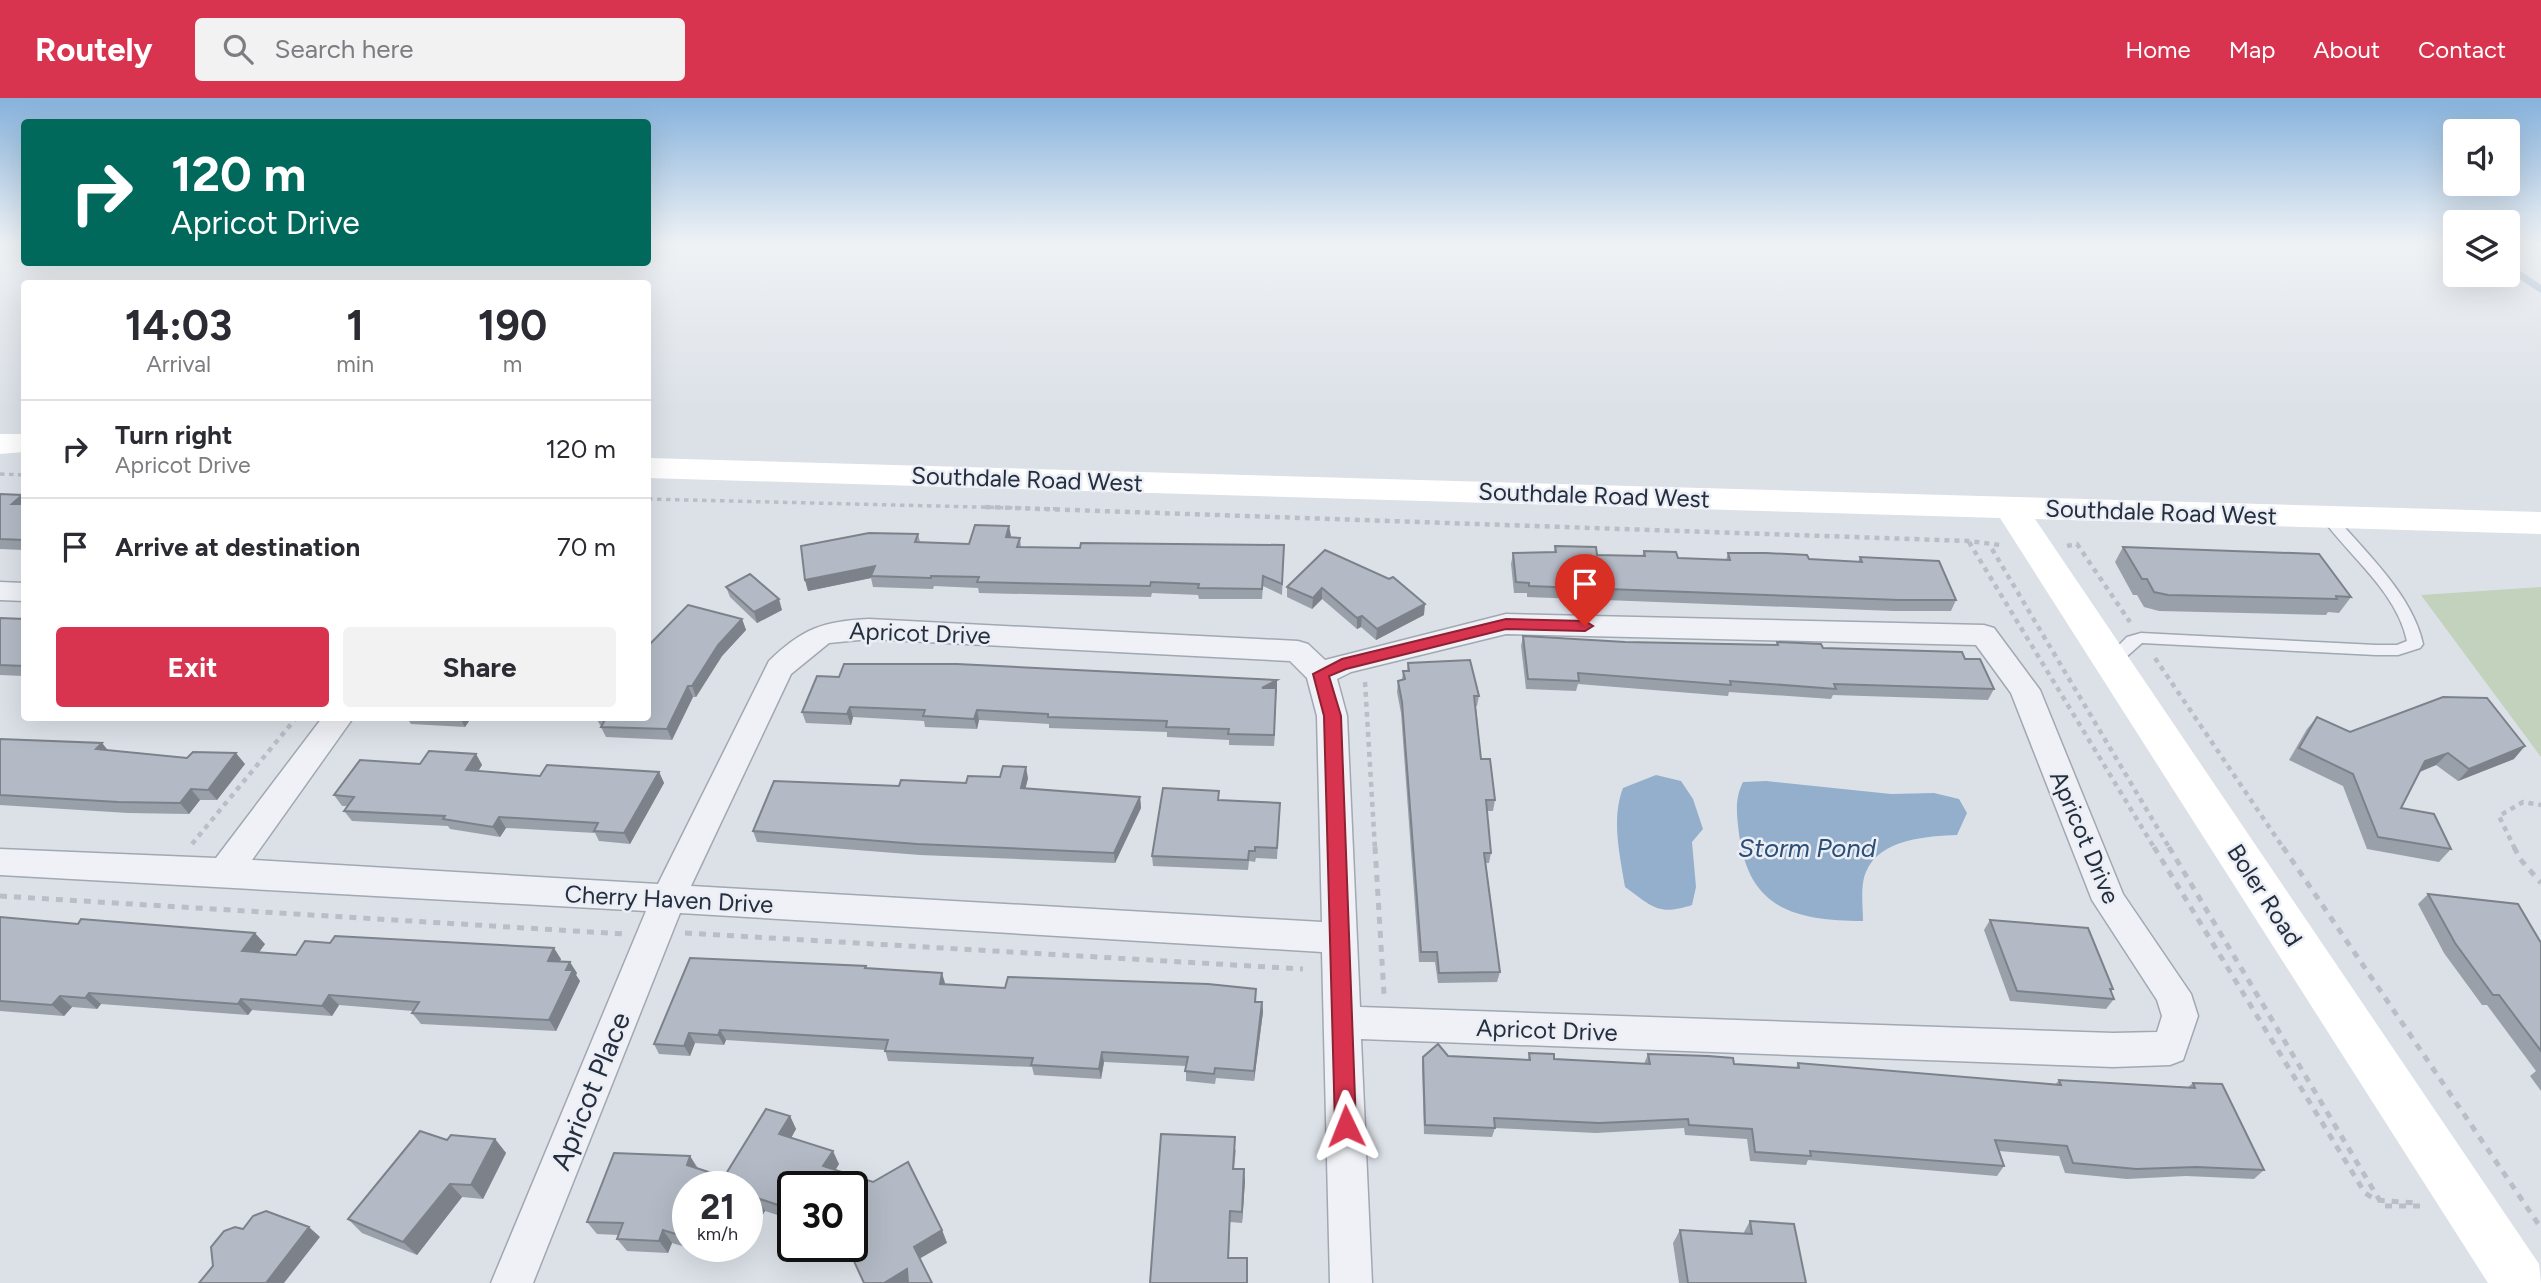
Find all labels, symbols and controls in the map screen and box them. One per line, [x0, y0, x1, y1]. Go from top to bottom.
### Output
search box [195, 18, 685, 81]
text: Routely [35, 30, 153, 69]
icon: search [219, 30, 257, 68]
text: Search here [275, 33, 414, 65]
text: Home [2125, 35, 2191, 64]
text: Map [2229, 35, 2275, 64]
text: About [2313, 35, 2380, 64]
text: Contact [2418, 35, 2506, 64]
map controls [2443, 119, 2520, 287]
button: sound [2443, 119, 2520, 196]
text: 120 m [171, 144, 306, 203]
icon: right [56, 147, 147, 238]
text: Apricot Drive [171, 204, 360, 242]
button: layers [2443, 210, 2520, 287]
text: 14:03 [125, 300, 232, 351]
text: 1 [346, 300, 364, 351]
text: 190 [478, 300, 547, 351]
text: Arrival [146, 350, 211, 378]
text: min [336, 350, 374, 378]
text: m [503, 350, 522, 378]
text: Turn right [115, 419, 232, 451]
icon: right [56, 430, 94, 468]
text: 120 m [546, 433, 616, 465]
text: Apricot Drive [115, 451, 251, 479]
street label: Southdale Road West [911, 460, 1143, 498]
street label: Southdale Road West [1478, 476, 1710, 514]
street label: Southdale Road West [2045, 493, 2277, 531]
icon: arrive [56, 528, 94, 566]
text: Arrive at destination [115, 531, 360, 563]
text: 70 m [557, 531, 616, 563]
pin [1555, 554, 1615, 626]
icon: arrive [1566, 565, 1604, 603]
street label: Apricot Drive [849, 616, 991, 650]
button: Exit [56, 627, 329, 707]
button: Share [343, 627, 616, 707]
street label: Apricot Drive [2044, 766, 2126, 908]
water label: Storm Pond [1738, 832, 1877, 864]
street label: Boler Road [2221, 838, 2309, 952]
street label: Cherry Haven Drive [564, 879, 774, 919]
street label: Apricot Place [543, 1007, 637, 1175]
street label: Apricot Drive [1476, 1013, 1618, 1047]
position arrow [1309, 1089, 1383, 1163]
speed limit sign: 30 [777, 1171, 868, 1262]
text: 21 [700, 1186, 735, 1228]
text: km/h [697, 1223, 738, 1245]

